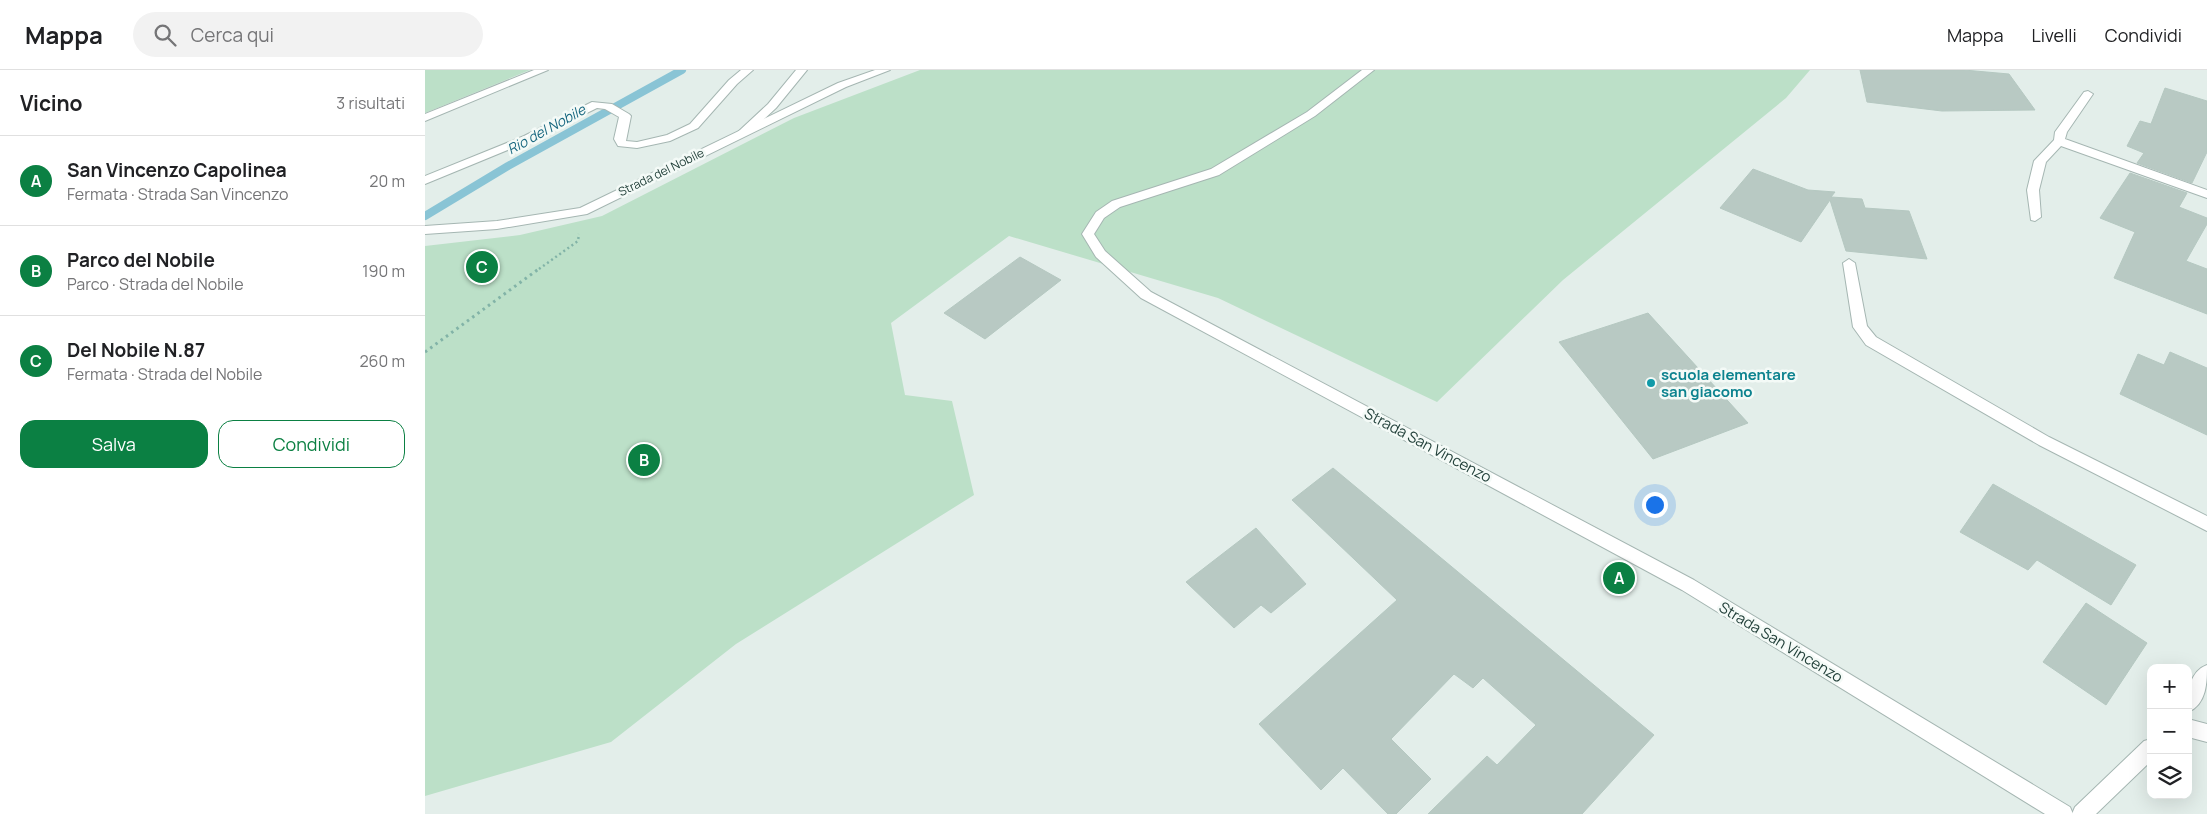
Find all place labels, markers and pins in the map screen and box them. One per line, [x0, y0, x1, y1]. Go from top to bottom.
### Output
pin: C [466, 248, 498, 286]
place label: scuola elementare san giacomo [1661, 364, 1796, 402]
marker: scuola elementare san giacomo [1645, 377, 1657, 389]
pin: B [628, 441, 660, 479]
pin: A [1603, 559, 1635, 597]

